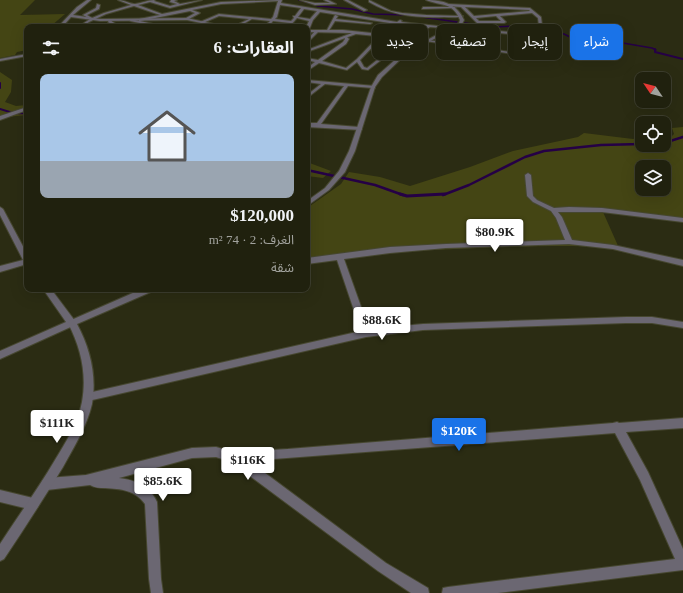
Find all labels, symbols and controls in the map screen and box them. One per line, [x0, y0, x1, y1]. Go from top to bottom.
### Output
chip: جديد [372, 24, 428, 60]
chip: تصفية [436, 24, 500, 60]
chip: إيجار [508, 24, 562, 60]
chip: شراء [570, 24, 623, 60]
icon: filters [40, 37, 62, 59]
text: العقارات: 6 [214, 38, 294, 57]
north arrow [635, 72, 671, 108]
map controls [635, 72, 671, 196]
icon: home [131, 100, 203, 172]
button: locate [635, 116, 671, 152]
button: layers [635, 160, 671, 196]
text: $120,000 [230, 206, 294, 225]
pin: $80.9K [462, 219, 528, 253]
text: $80.9K [475, 224, 515, 239]
text: الغرف: 2 · 74 m² [209, 232, 294, 247]
text: شقة [271, 260, 294, 275]
pin: $88.6K [349, 307, 415, 341]
text: $88.6K [362, 312, 402, 327]
pin: $111K [29, 410, 85, 444]
text: $111K [40, 415, 74, 430]
pin: $120K [431, 418, 487, 452]
text: $120K [441, 423, 477, 438]
pin: $116K [220, 447, 276, 481]
text: $116K [230, 452, 266, 467]
pin: $85.6K [130, 468, 196, 502]
text: $85.6K [143, 473, 183, 488]

